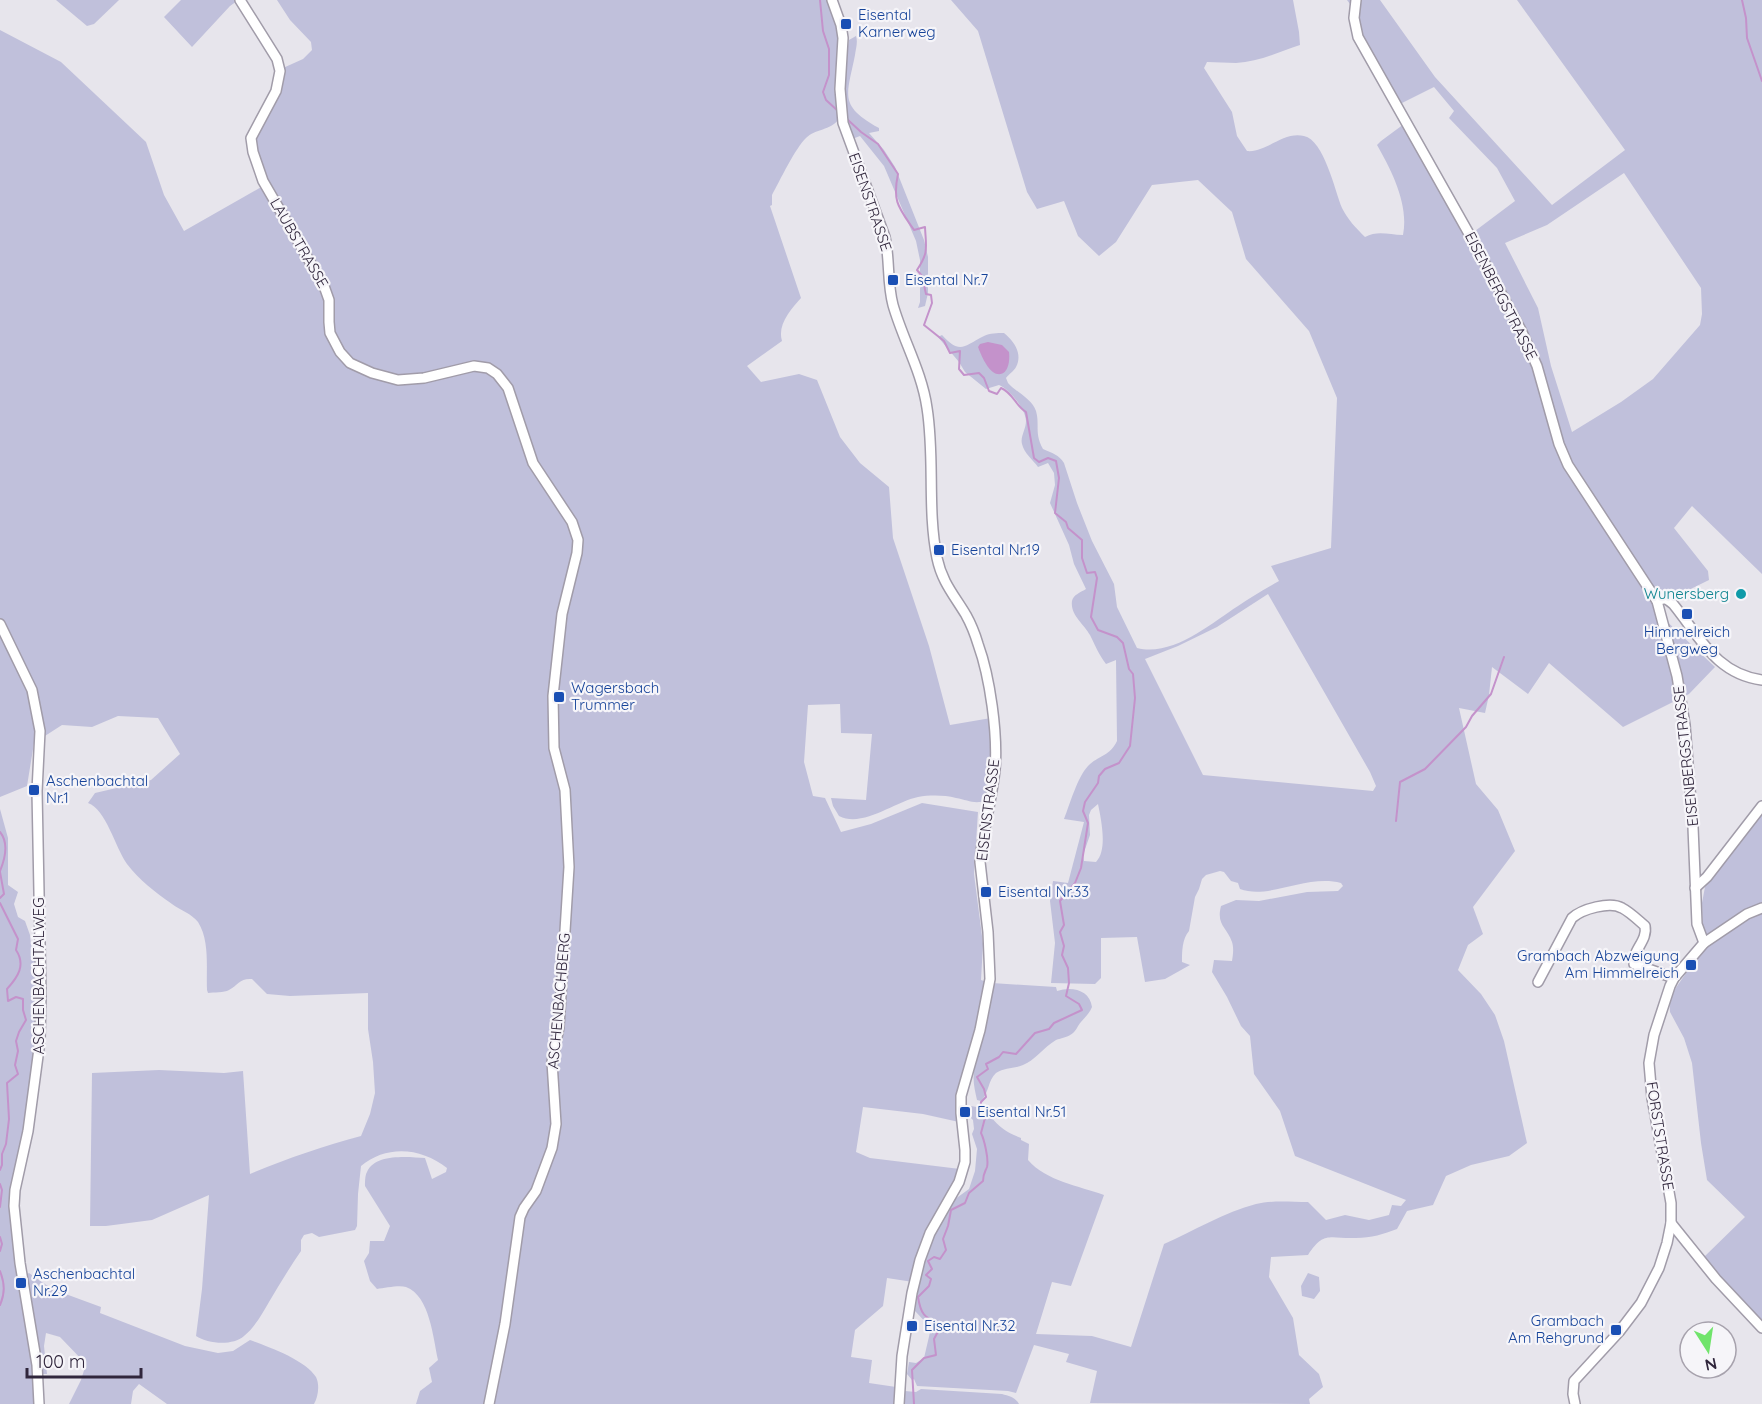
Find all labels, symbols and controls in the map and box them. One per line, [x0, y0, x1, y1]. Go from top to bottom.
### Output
place label: Eisental Karnerweg [858, 5, 936, 41]
marker: Eisental Karnerweg [839, 17, 853, 31]
street label: EISENSTRASSE [845, 150, 896, 254]
street label: LAUBSTRASSE [266, 194, 333, 291]
street label: EISENBERGSTRASSE [1461, 228, 1542, 363]
place label: Eisental Nr.7 [905, 270, 988, 289]
marker: Eisental Nr.7 [886, 273, 900, 287]
place label: Eisental Nr.19 [951, 540, 1040, 559]
marker: Eisental Nr.19 [932, 543, 946, 557]
place label: Wunersberg [1644, 584, 1729, 603]
marker: Wunersberg [1734, 587, 1748, 601]
marker: Himmelreich Bergweg [1680, 607, 1694, 621]
place label: Himmelreich Bergweg [1644, 622, 1730, 658]
place label: Wagersbach Trummer [571, 678, 659, 714]
street label: EISENBERGSTRASSE [1669, 685, 1702, 827]
marker: Wagersbach Trummer [552, 690, 566, 704]
street label: EISENSTRASSE [972, 758, 1003, 862]
place label: Aschenbachtal Nr.1 [46, 771, 148, 807]
marker: Aschenbachtal Nr.1 [27, 783, 41, 797]
place label: Eisental Nr.33 [998, 882, 1089, 901]
marker: Eisental Nr.33 [979, 885, 993, 899]
street label: ASCHENBACHTALWEG [29, 897, 48, 1055]
street label: ASCHENBACHBERG [543, 932, 574, 1070]
place label: Grambach Abzweigung Am Himmelreich [1517, 946, 1679, 982]
marker: Grambach Abzweigung Am Himmelreich [1684, 958, 1698, 972]
street label: FORSTSTRASSE [1643, 1080, 1678, 1192]
place label: Eisental Nr.51 [977, 1102, 1066, 1121]
marker: Eisental Nr.51 [958, 1105, 972, 1119]
place label: Aschenbachtal Nr.29 [33, 1264, 135, 1300]
marker: Aschenbachtal Nr.29 [14, 1276, 28, 1290]
place label: Grambach Am Rehgrund [1508, 1311, 1604, 1347]
place label: Eisental Nr.32 [924, 1316, 1016, 1335]
marker: Eisental Nr.32 [905, 1319, 919, 1333]
north arrow [1678, 1320, 1738, 1380]
marker: Grambach Am Rehgrund [1609, 1323, 1623, 1337]
scale bar [27, 1341, 141, 1379]
text: 100 m [36, 1350, 85, 1373]
text: N [1703, 1354, 1719, 1376]

